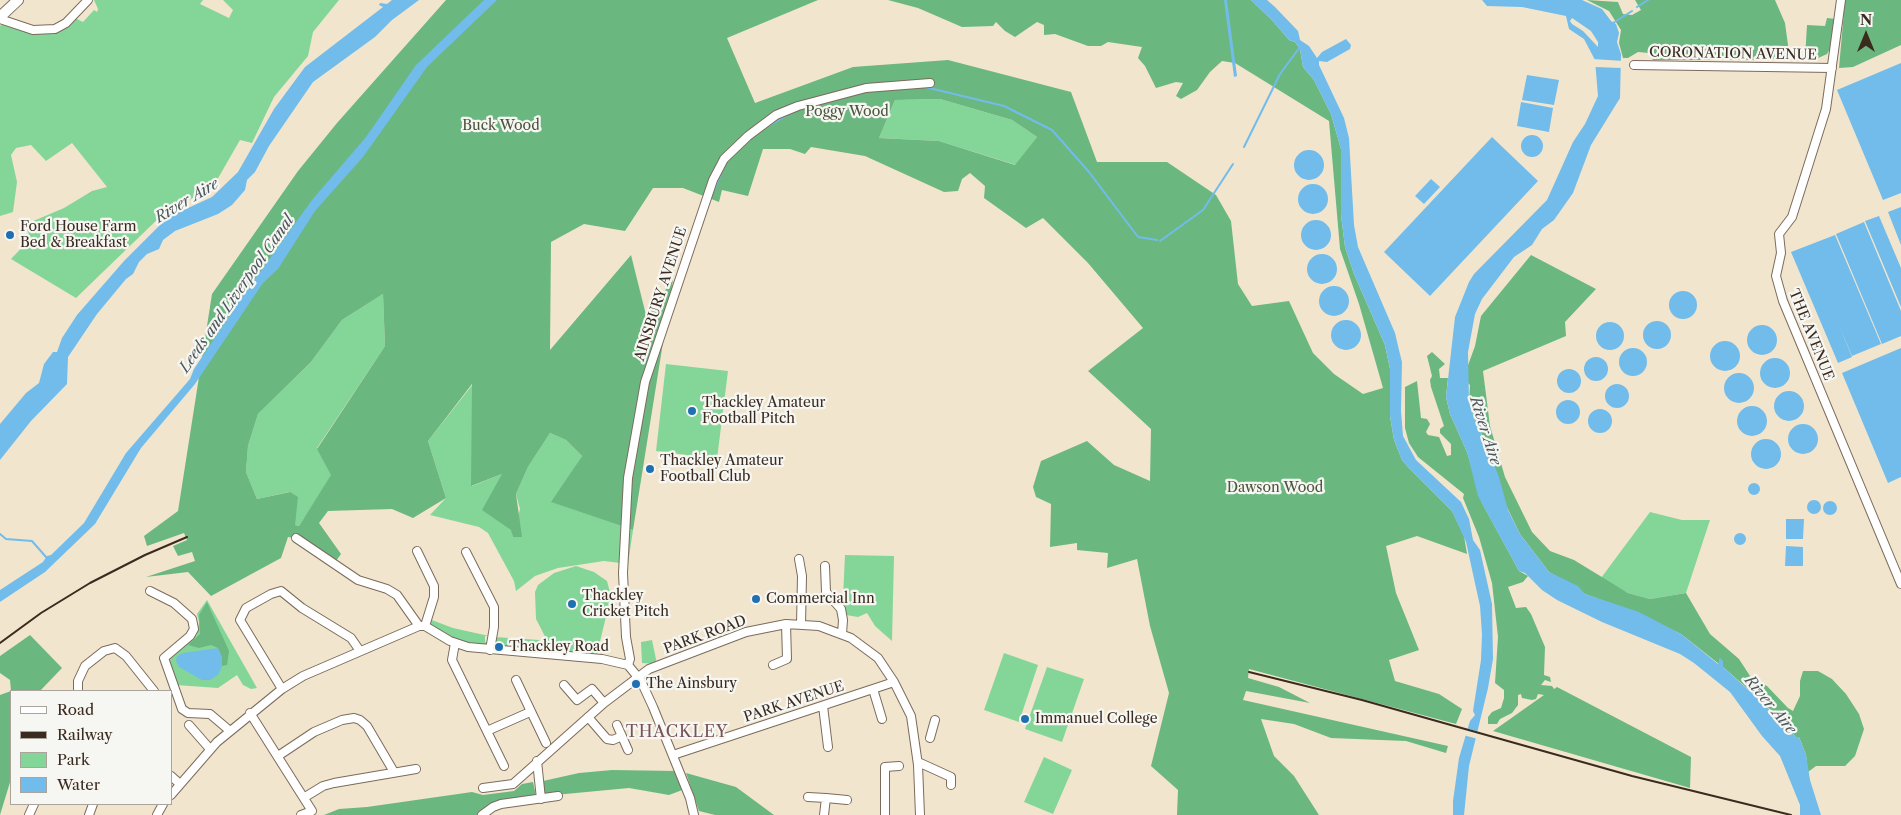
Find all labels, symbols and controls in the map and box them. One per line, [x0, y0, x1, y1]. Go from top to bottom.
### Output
north arrow [1841, 10, 1891, 60]
text: N [1860, 11, 1872, 29]
street label: CORONATION AVENUE [1649, 44, 1817, 64]
park label: Poggy Wood [805, 104, 889, 120]
park label: Buck Wood [462, 118, 540, 134]
water label: River Aire [152, 175, 222, 227]
water label: Leeds and Liverpool Canal [176, 212, 298, 376]
place label: Ford House Farm Bed & Breakfast [20, 219, 137, 252]
street label: AINSBURY AVENUE [631, 225, 691, 363]
marker: Ford House Farm Bed & Breakfast [4, 229, 16, 241]
street label: THE AVENUE [1785, 287, 1837, 383]
water label: River Aire [1465, 394, 1505, 468]
place label: Thackley Amateur Football Pitch [702, 395, 825, 428]
marker: Thackley Amateur Football Pitch [686, 405, 698, 417]
place label: Thackley Amateur Football Club [660, 453, 783, 486]
marker: Thackley Amateur Football Club [644, 463, 656, 475]
park label: Dawson Wood [1227, 480, 1323, 496]
place label: Thackley Cricket Pitch [582, 588, 669, 620]
place label: Commercial Inn [766, 591, 875, 607]
marker: Commercial Inn [750, 593, 762, 605]
marker: Thackley Cricket Pitch [566, 598, 578, 610]
street label: PARK ROAD [661, 612, 749, 658]
place label: Thackley Road [509, 639, 609, 655]
marker: Thackley Road [493, 641, 505, 653]
water label: River Aire [1740, 672, 1800, 738]
place label: The Ainsbury [646, 676, 737, 692]
marker: The Ainsbury [630, 678, 642, 690]
street label: PARK AVENUE [742, 678, 846, 726]
legend [10, 690, 172, 805]
text: Road [57, 700, 94, 719]
place label: Immanuel College [1035, 711, 1158, 727]
marker: Immanuel College [1019, 713, 1031, 725]
district label: THACKLEY [625, 722, 729, 742]
text: Railway [57, 725, 113, 744]
text: Park [57, 750, 90, 769]
text: Water [57, 775, 100, 794]

